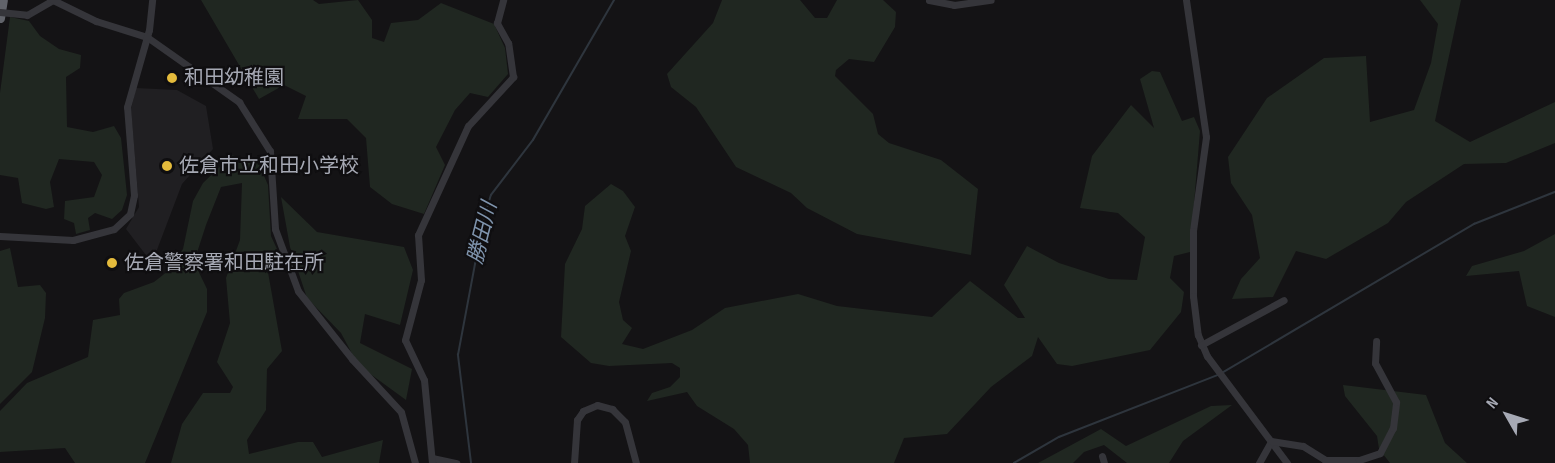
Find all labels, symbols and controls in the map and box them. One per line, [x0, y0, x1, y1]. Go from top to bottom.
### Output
place label: 和田幼稚園 [184, 66, 284, 90]
marker: 和田幼稚園 [165, 71, 179, 85]
place label: 佐倉市立和田小学校 [179, 154, 359, 178]
marker: 佐倉市立和田小学校 [160, 159, 174, 173]
water label: 勝田川 [463, 199, 503, 267]
place label: 佐倉警察署和田駐在所 [124, 251, 324, 275]
marker: 佐倉警察署和田駐在所 [105, 256, 119, 270]
north arrow [1477, 385, 1537, 445]
text: N [1483, 394, 1503, 413]

